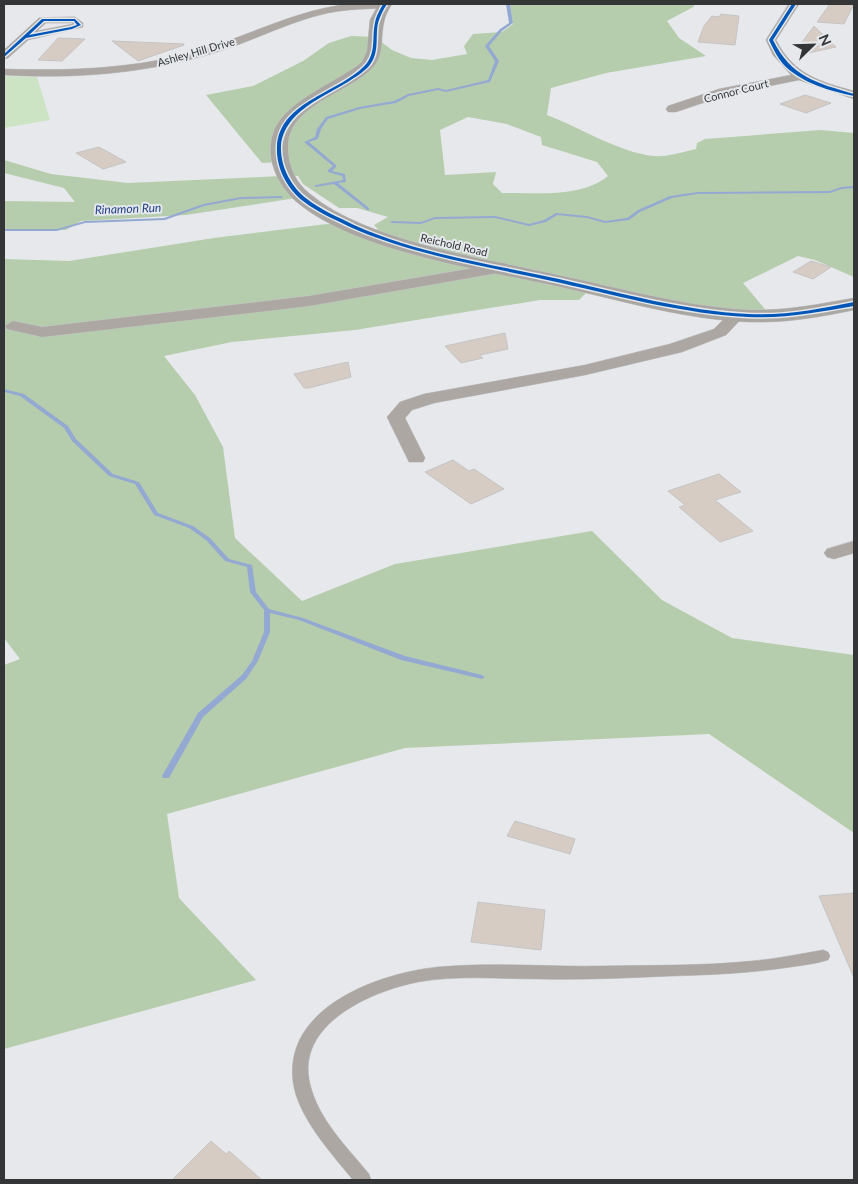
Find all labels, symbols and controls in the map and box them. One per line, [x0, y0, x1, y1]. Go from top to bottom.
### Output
north arrow [788, 20, 838, 70]
text: N [815, 31, 835, 48]
street label: Ashley Hill Drive [156, 34, 236, 69]
street label: Connor Court [702, 76, 770, 105]
water label: Rinamon Run [94, 200, 161, 217]
street label: Reichold Road [419, 230, 489, 259]

